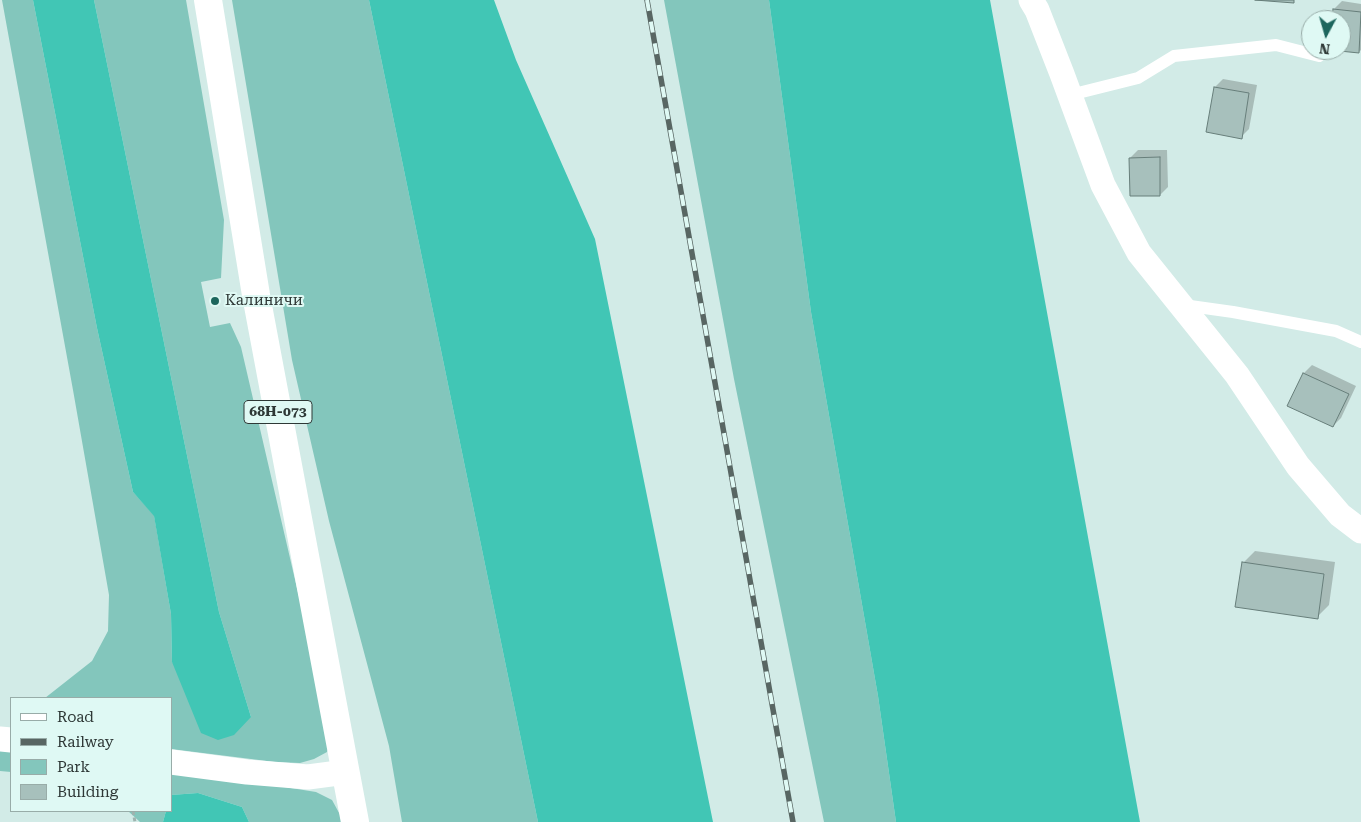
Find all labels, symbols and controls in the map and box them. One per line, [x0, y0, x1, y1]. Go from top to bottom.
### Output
north arrow [1301, 10, 1351, 60]
text: N [1318, 40, 1331, 57]
place label: Калиничи [225, 292, 303, 310]
marker: Калиничи [209, 295, 221, 307]
road number: 68Н-073 [244, 401, 312, 424]
legend [10, 697, 172, 812]
text: Road [57, 708, 94, 726]
text: Railway [57, 733, 114, 751]
text: Park [57, 758, 90, 776]
text: Building [57, 783, 118, 801]

